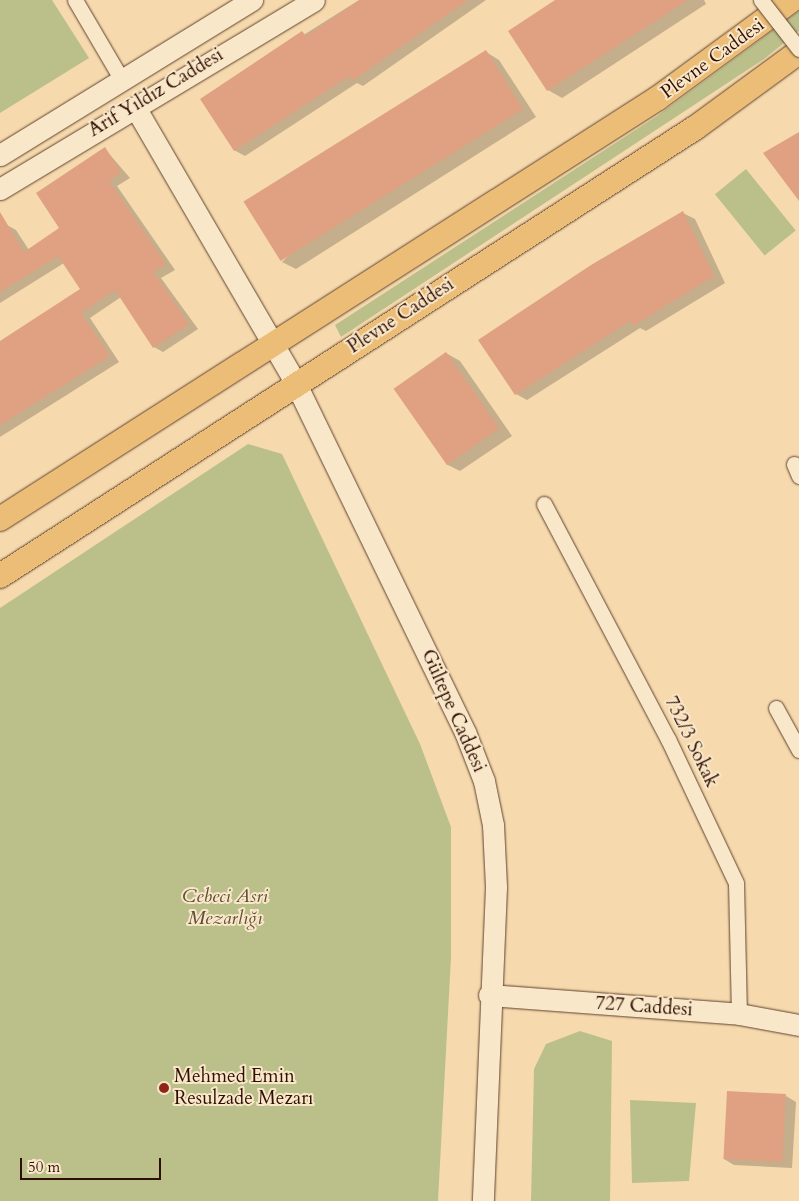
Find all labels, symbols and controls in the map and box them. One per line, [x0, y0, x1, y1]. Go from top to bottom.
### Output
street label: Plevne Caddesi [657, 14, 769, 104]
street label: Arif Yıldız Caddesi [84, 44, 228, 142]
street label: Plevne Caddesi [344, 273, 458, 359]
street label: Gültepe Caddesi [416, 646, 490, 776]
street label: 732/3 Sokak [659, 693, 723, 791]
park label: Cebeci Asri Mezarlığı [182, 886, 268, 930]
street label: 727 Caddesi [595, 992, 693, 1022]
place label: Mehmed Emin Resulzade Mezarı [174, 1066, 313, 1110]
marker: Mehmed Emin Resulzade Mezarı [158, 1082, 170, 1094]
scale bar [22, 1148, 164, 1180]
text: 50 m [28, 1157, 60, 1177]

